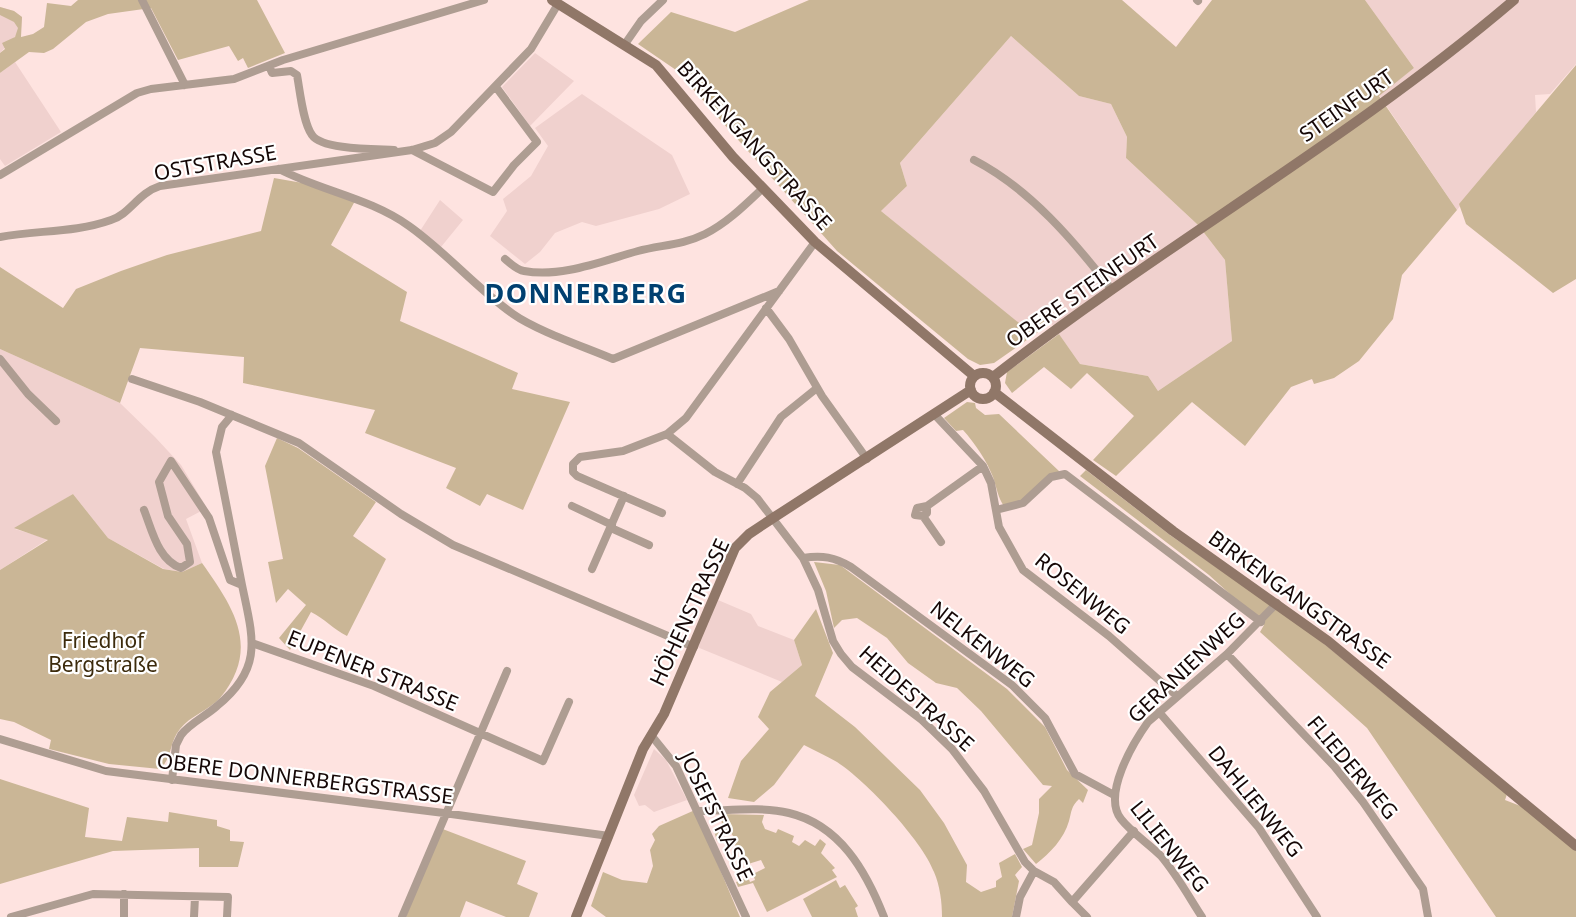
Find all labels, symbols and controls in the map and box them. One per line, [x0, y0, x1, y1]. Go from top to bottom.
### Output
street label: BIRKENGANGSTRASSE [671, 54, 839, 236]
street label: STEINFURT [1293, 62, 1399, 148]
street label: OSTSTRASSE [151, 137, 279, 187]
street label: OBERE STEINFURT [1000, 226, 1164, 353]
district label: DONNERBERG [484, 274, 688, 311]
street label: BIRKENGANGSTRASSE [1203, 523, 1397, 675]
street label: HÖHENSTRASSE [643, 534, 735, 690]
street label: ROSENWEG [1029, 546, 1137, 640]
street label: NELKENWEG [925, 594, 1041, 694]
street label: GERANIENWEG [1121, 605, 1251, 729]
street label: EUPENER STRASSE [283, 623, 463, 717]
park label: Friedhof Bergstraße [48, 626, 158, 678]
street label: HEIDESTRASSE [853, 639, 981, 757]
street label: FLIEDERWEG [1301, 709, 1405, 825]
street label: DAHLIENWEG [1202, 739, 1310, 863]
street label: JOSEFSTRASSE [673, 745, 760, 885]
street label: OBERE DONNERBERGSTRASSE [155, 746, 455, 810]
street label: LILIENWEG [1124, 794, 1216, 898]

